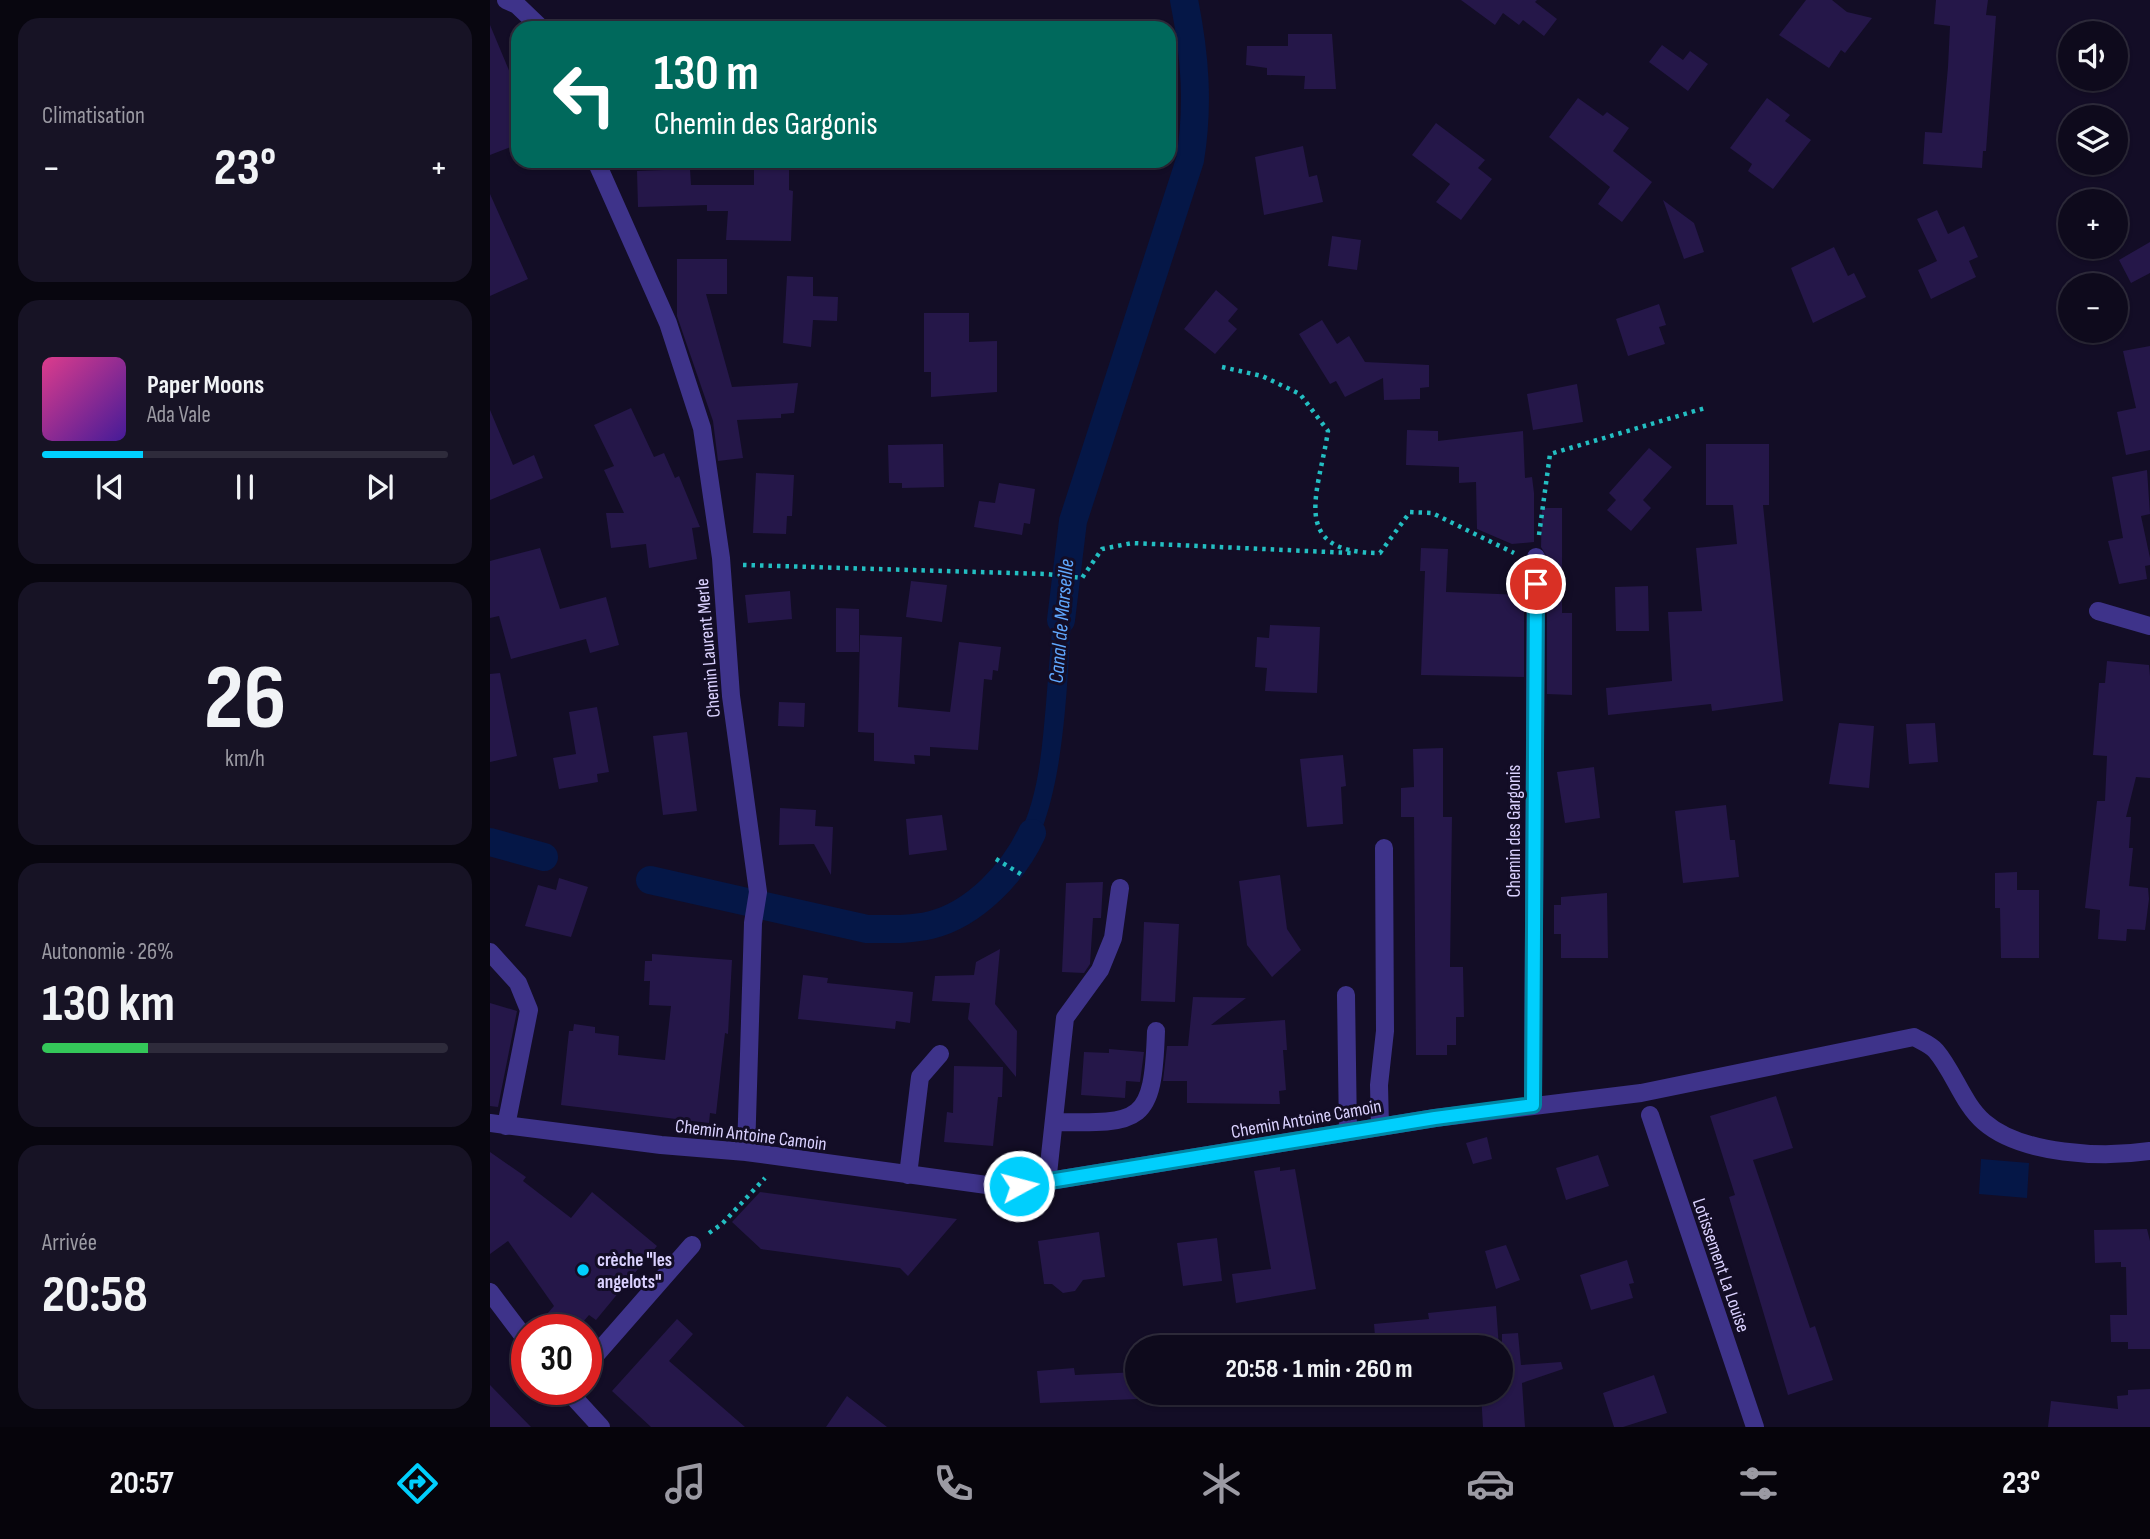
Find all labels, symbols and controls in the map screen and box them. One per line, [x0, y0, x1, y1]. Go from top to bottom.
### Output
map controls [2058, 21, 2128, 343]
button: sound [2058, 21, 2128, 91]
text: 130 m [654, 45, 759, 104]
icon: left [539, 49, 630, 140]
text: Climatisation [42, 102, 145, 130]
text: Chemin des Gargonis [654, 105, 878, 144]
button: layers [2058, 105, 2128, 175]
text: 23° [214, 137, 276, 200]
text: − [42, 146, 61, 191]
text: + [429, 146, 448, 191]
button: + [2058, 189, 2128, 259]
button: − [2058, 273, 2128, 343]
text: Paper Moons [147, 370, 264, 401]
text: Ada Vale [147, 401, 211, 429]
icon: previous [91, 468, 129, 506]
icon: pause [226, 468, 264, 506]
icon: next [361, 468, 399, 506]
pin [1506, 554, 1566, 614]
water label: Canal de Marseille [1044, 558, 1079, 684]
icon: arrive [1517, 565, 1555, 603]
street label: Chemin Laurent Merle [691, 577, 726, 718]
text: 26 [204, 645, 286, 754]
text: km/h [225, 745, 265, 773]
street label: Chemin des Gargonis [1503, 764, 1526, 897]
text: Autonomie · 26% [42, 938, 174, 966]
text: 130 km [42, 973, 175, 1036]
street label: Chemin Antoine Camoin [1229, 1095, 1383, 1144]
street label: Chemin Antoine Camoin [674, 1115, 828, 1156]
position arrow [982, 1149, 1056, 1223]
street label: Lotissement La Louise [1687, 1196, 1754, 1335]
text: Arrivée [42, 1229, 97, 1257]
place label: crèche "les angelots" [597, 1249, 672, 1294]
marker: crèche "les angelots" [575, 1262, 591, 1278]
text: 20:58 [42, 1264, 148, 1327]
speed limit sign: 30 [511, 1314, 602, 1405]
text: 20:58 · 1 min · 260 m [1225, 1354, 1413, 1385]
icon: directions [393, 1459, 442, 1508]
icon: music [661, 1459, 710, 1508]
icon: phone [929, 1459, 978, 1508]
icon: climate [1197, 1459, 1246, 1508]
icon: car [1466, 1459, 1515, 1508]
icon: filters [1734, 1459, 1783, 1508]
text: 20:57 [110, 1464, 174, 1503]
text: 23° [2002, 1464, 2040, 1503]

